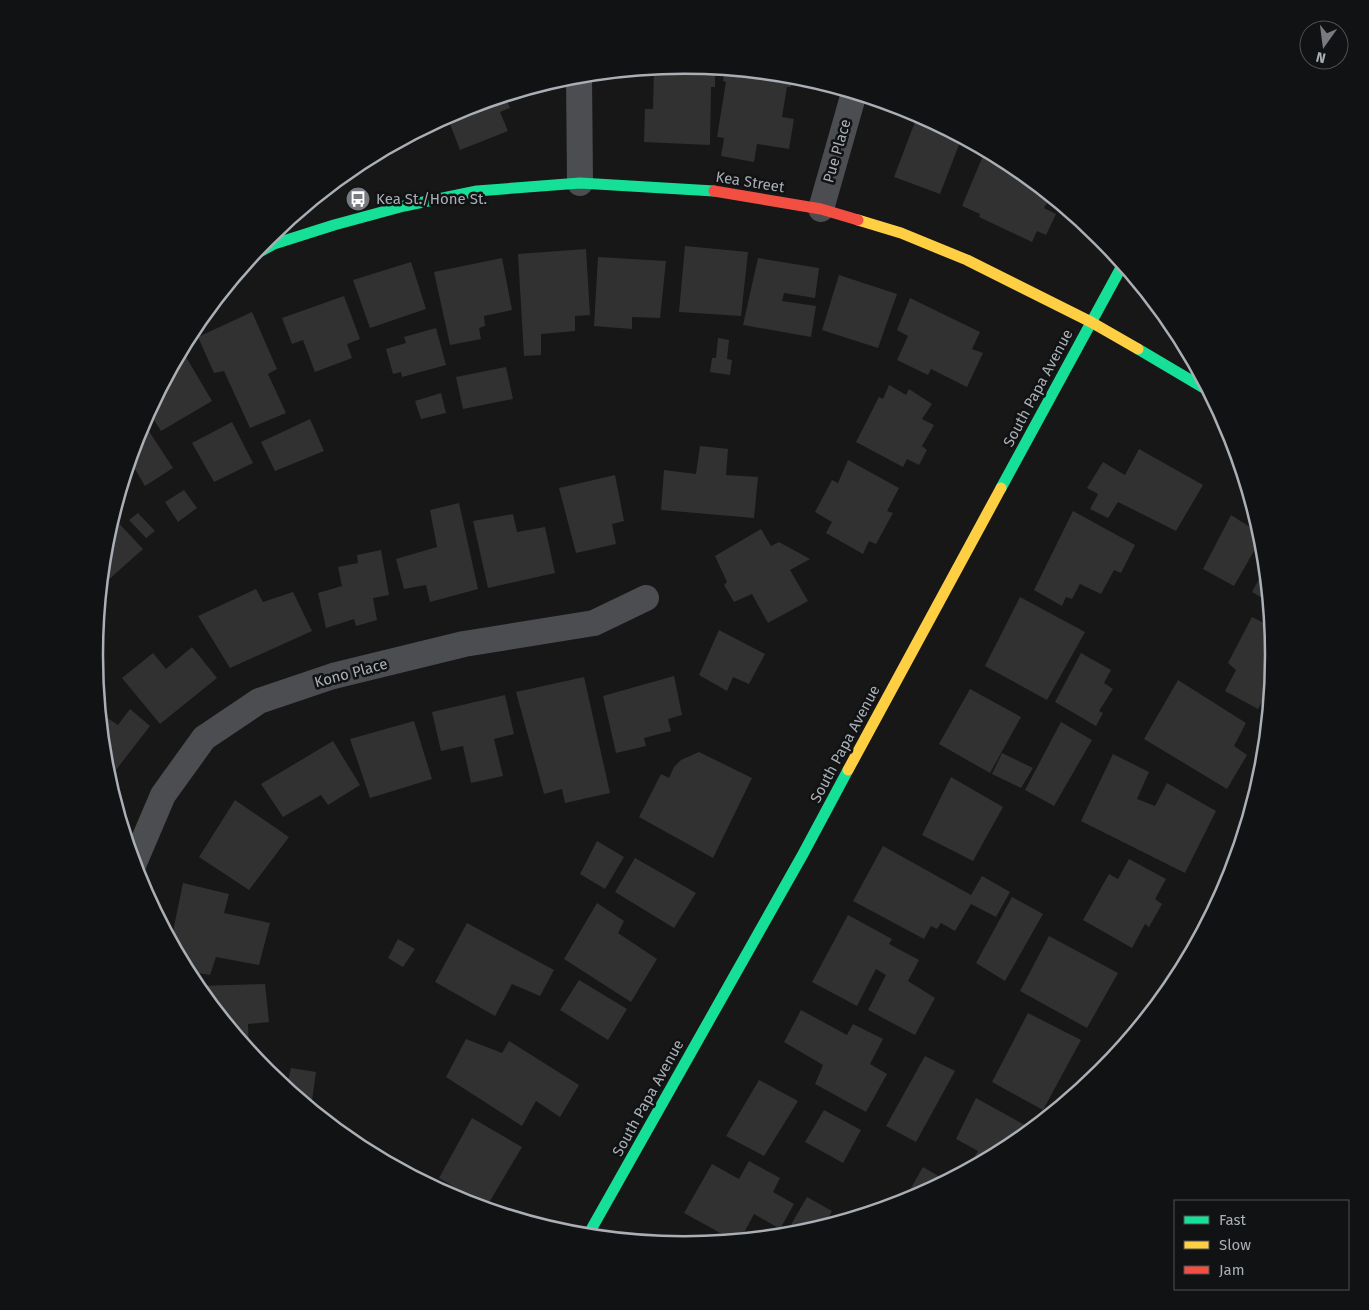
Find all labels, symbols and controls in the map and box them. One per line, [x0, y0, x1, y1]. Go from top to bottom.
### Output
north arrow [1299, 20, 1349, 70]
text: N [1314, 48, 1328, 67]
street label: Pue Place [819, 117, 855, 185]
street label: Kea Street [714, 168, 786, 196]
bus stop icon: Kea St./Hone St. [345, 186, 371, 212]
place label: Kea St./Hone St. [376, 190, 487, 208]
street label: South Papa Avenue [999, 326, 1077, 450]
street label: Kono Place [312, 655, 390, 691]
street label: South Papa Avenue [806, 682, 884, 806]
street label: South Papa Avenue [608, 1037, 688, 1159]
legend [1174, 1200, 1349, 1290]
text: Fast [1219, 1211, 1246, 1229]
text: Slow [1219, 1236, 1251, 1254]
text: Jam [1219, 1261, 1245, 1279]

